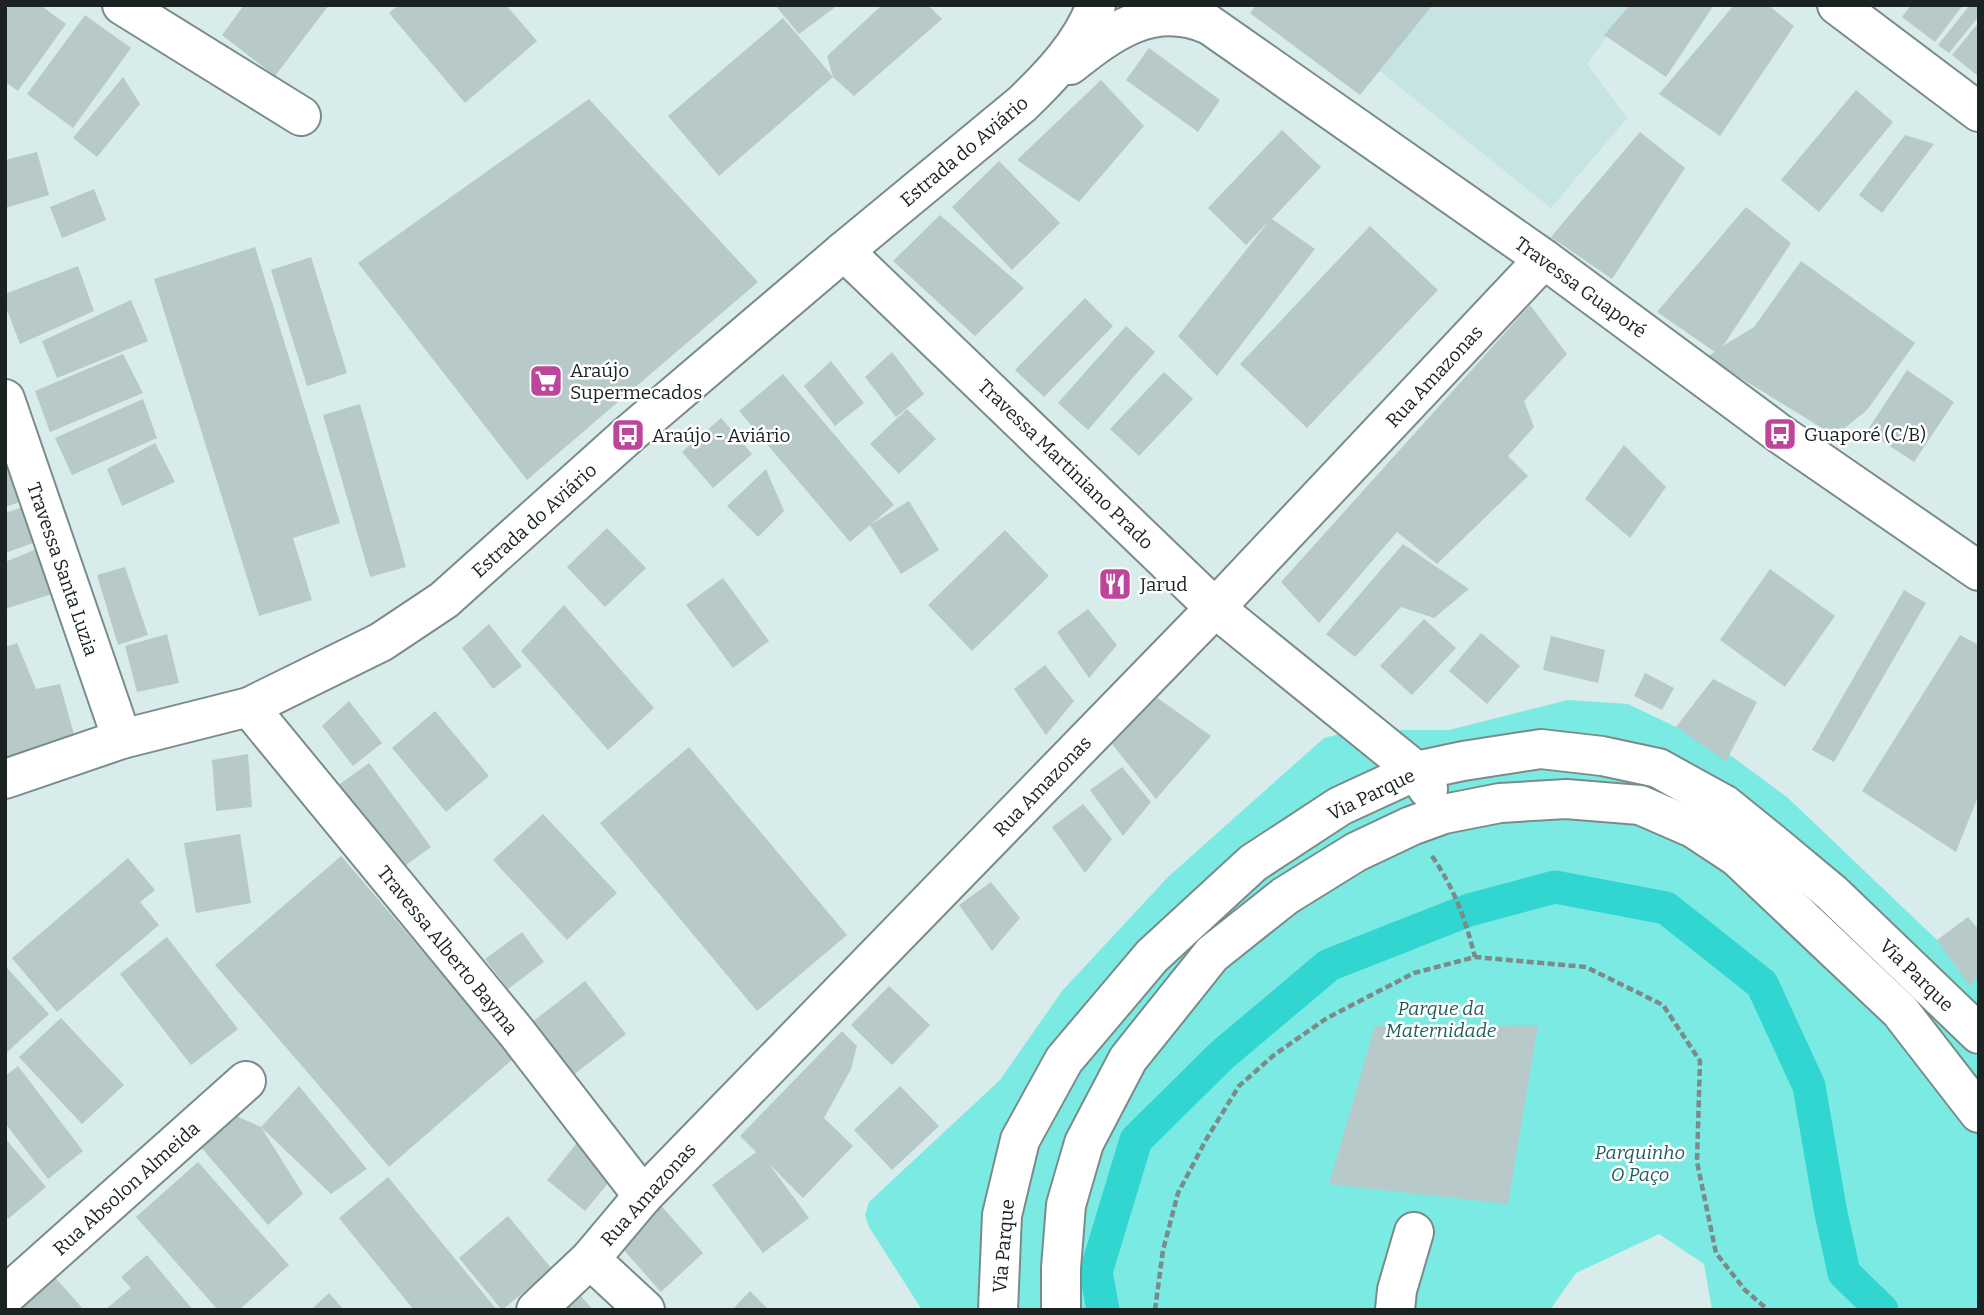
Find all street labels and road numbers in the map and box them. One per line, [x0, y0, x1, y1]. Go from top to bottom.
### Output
street label: Estrada do Aviário [896, 91, 1033, 212]
street label: Travessa Guaporé [1510, 232, 1651, 343]
street label: Rua Amazonas [1381, 320, 1488, 432]
street label: Travessa Martiniano Prado [973, 375, 1158, 554]
street label: Estrada do Aviário [467, 458, 601, 582]
street label: Travessa Santa Luzia [22, 479, 103, 659]
street label: Rua Amazonas [988, 731, 1096, 842]
street label: Via Parque [1324, 763, 1419, 825]
street label: Travessa Alberto Bayma [372, 861, 523, 1040]
street label: Via Parque [1875, 934, 1959, 1016]
street label: Rua Absolon Almeida [48, 1116, 205, 1260]
street label: Rua Amazonas [596, 1138, 701, 1251]
street label: Via Parque [988, 1198, 1019, 1294]

